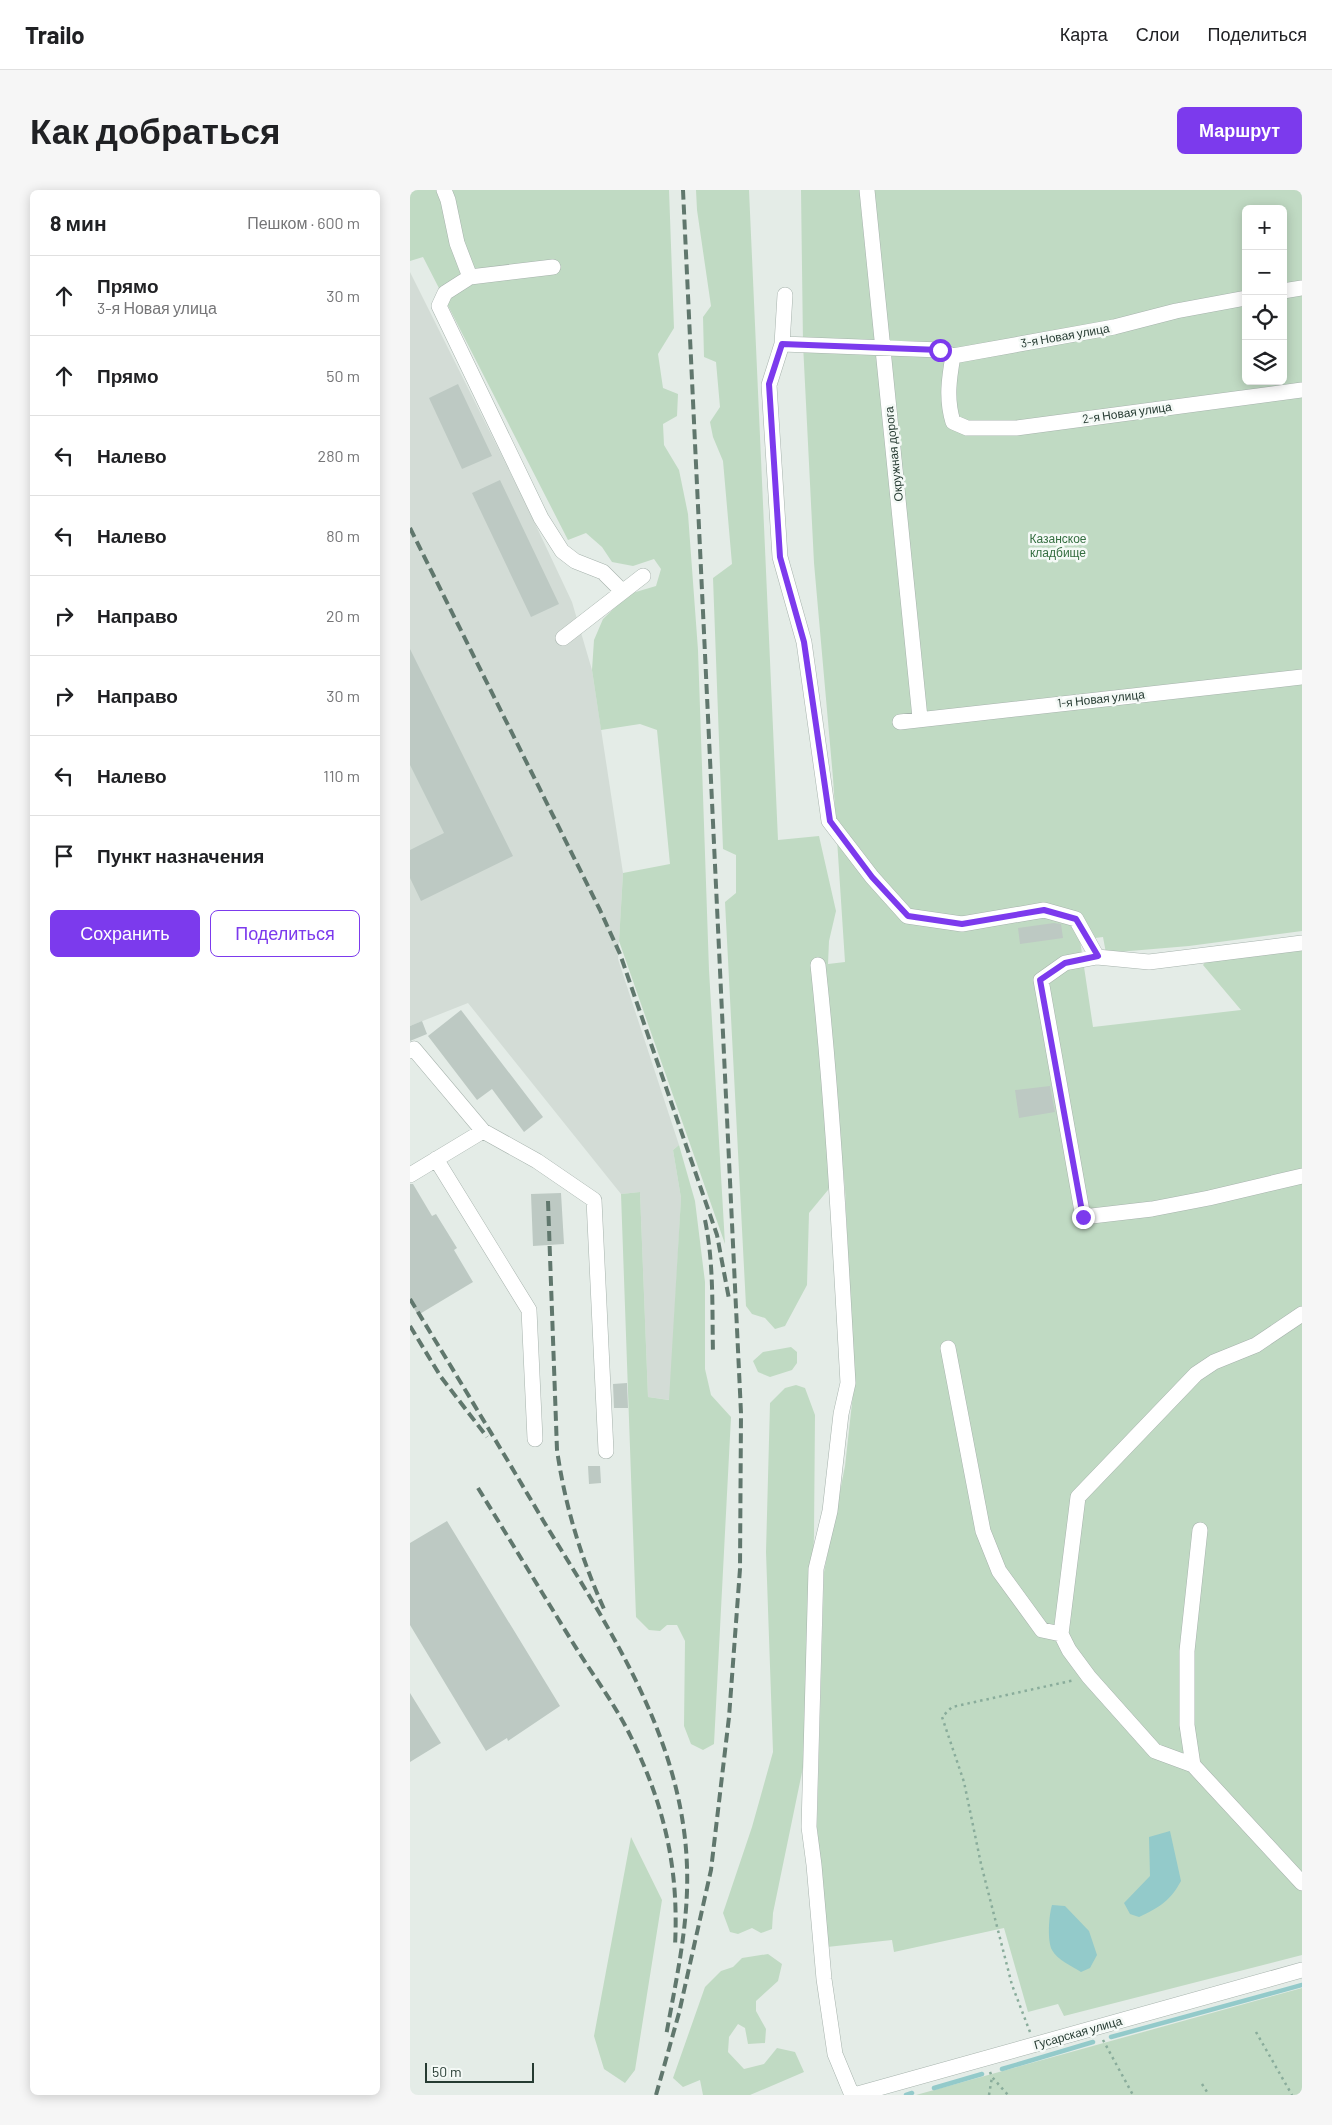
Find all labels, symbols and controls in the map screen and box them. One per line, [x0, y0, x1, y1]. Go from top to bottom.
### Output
text: Trailo [25, 20, 85, 49]
text: Карта [1060, 23, 1108, 45]
text: Слои [1136, 23, 1180, 45]
text: Поделиться [1208, 23, 1307, 45]
button: Маршрут [1177, 107, 1302, 154]
text: Как добраться [30, 109, 280, 151]
map controls [1242, 205, 1287, 385]
button: + [1242, 205, 1287, 250]
text: 8 мин [50, 210, 107, 235]
text: Пешком · 600 m [247, 213, 360, 232]
button: − [1242, 250, 1287, 295]
text: Прямо [97, 274, 159, 297]
icon: ahead [50, 282, 78, 310]
text: 30 m [326, 286, 360, 305]
button: locate [1242, 295, 1287, 340]
text: 3-я Новая улица [97, 298, 217, 317]
street label: 3-я Новая улица [1019, 320, 1111, 351]
route start [929, 339, 952, 362]
button: layers [1242, 340, 1287, 385]
icon: ahead [50, 362, 78, 390]
text: Прямо [97, 364, 159, 387]
text: 50 m [326, 366, 360, 385]
street label: 2-я Новая улица [1081, 399, 1173, 426]
street label: Окружная дорога [881, 406, 906, 502]
icon: left [50, 442, 78, 470]
text: Налево [97, 444, 167, 467]
text: 280 m [318, 446, 360, 465]
icon: left [50, 522, 78, 550]
text: Налево [97, 524, 167, 547]
text: 80 m [326, 526, 360, 545]
park label: Казанское кладбище [1029, 531, 1087, 560]
icon: right [50, 602, 78, 630]
text: Направо [97, 604, 178, 627]
text: 20 m [326, 606, 360, 625]
icon: right [50, 682, 78, 710]
text: Направо [97, 684, 178, 707]
text: 30 m [326, 686, 360, 705]
street label: 1-я Новая улица [1056, 686, 1146, 711]
icon: left [50, 762, 78, 790]
text: Налево [97, 764, 167, 787]
text: 110 m [323, 766, 360, 785]
icon: arrive [50, 842, 78, 870]
text: Пункт назначения [97, 844, 264, 867]
button: Сохранить [50, 910, 200, 957]
button: Поделиться [210, 910, 360, 957]
route end [1072, 1206, 1095, 1229]
street label: Гусарская улица [1032, 2013, 1124, 2052]
scale bar [425, 2060, 534, 2083]
text: 50 m [432, 2063, 461, 2080]

